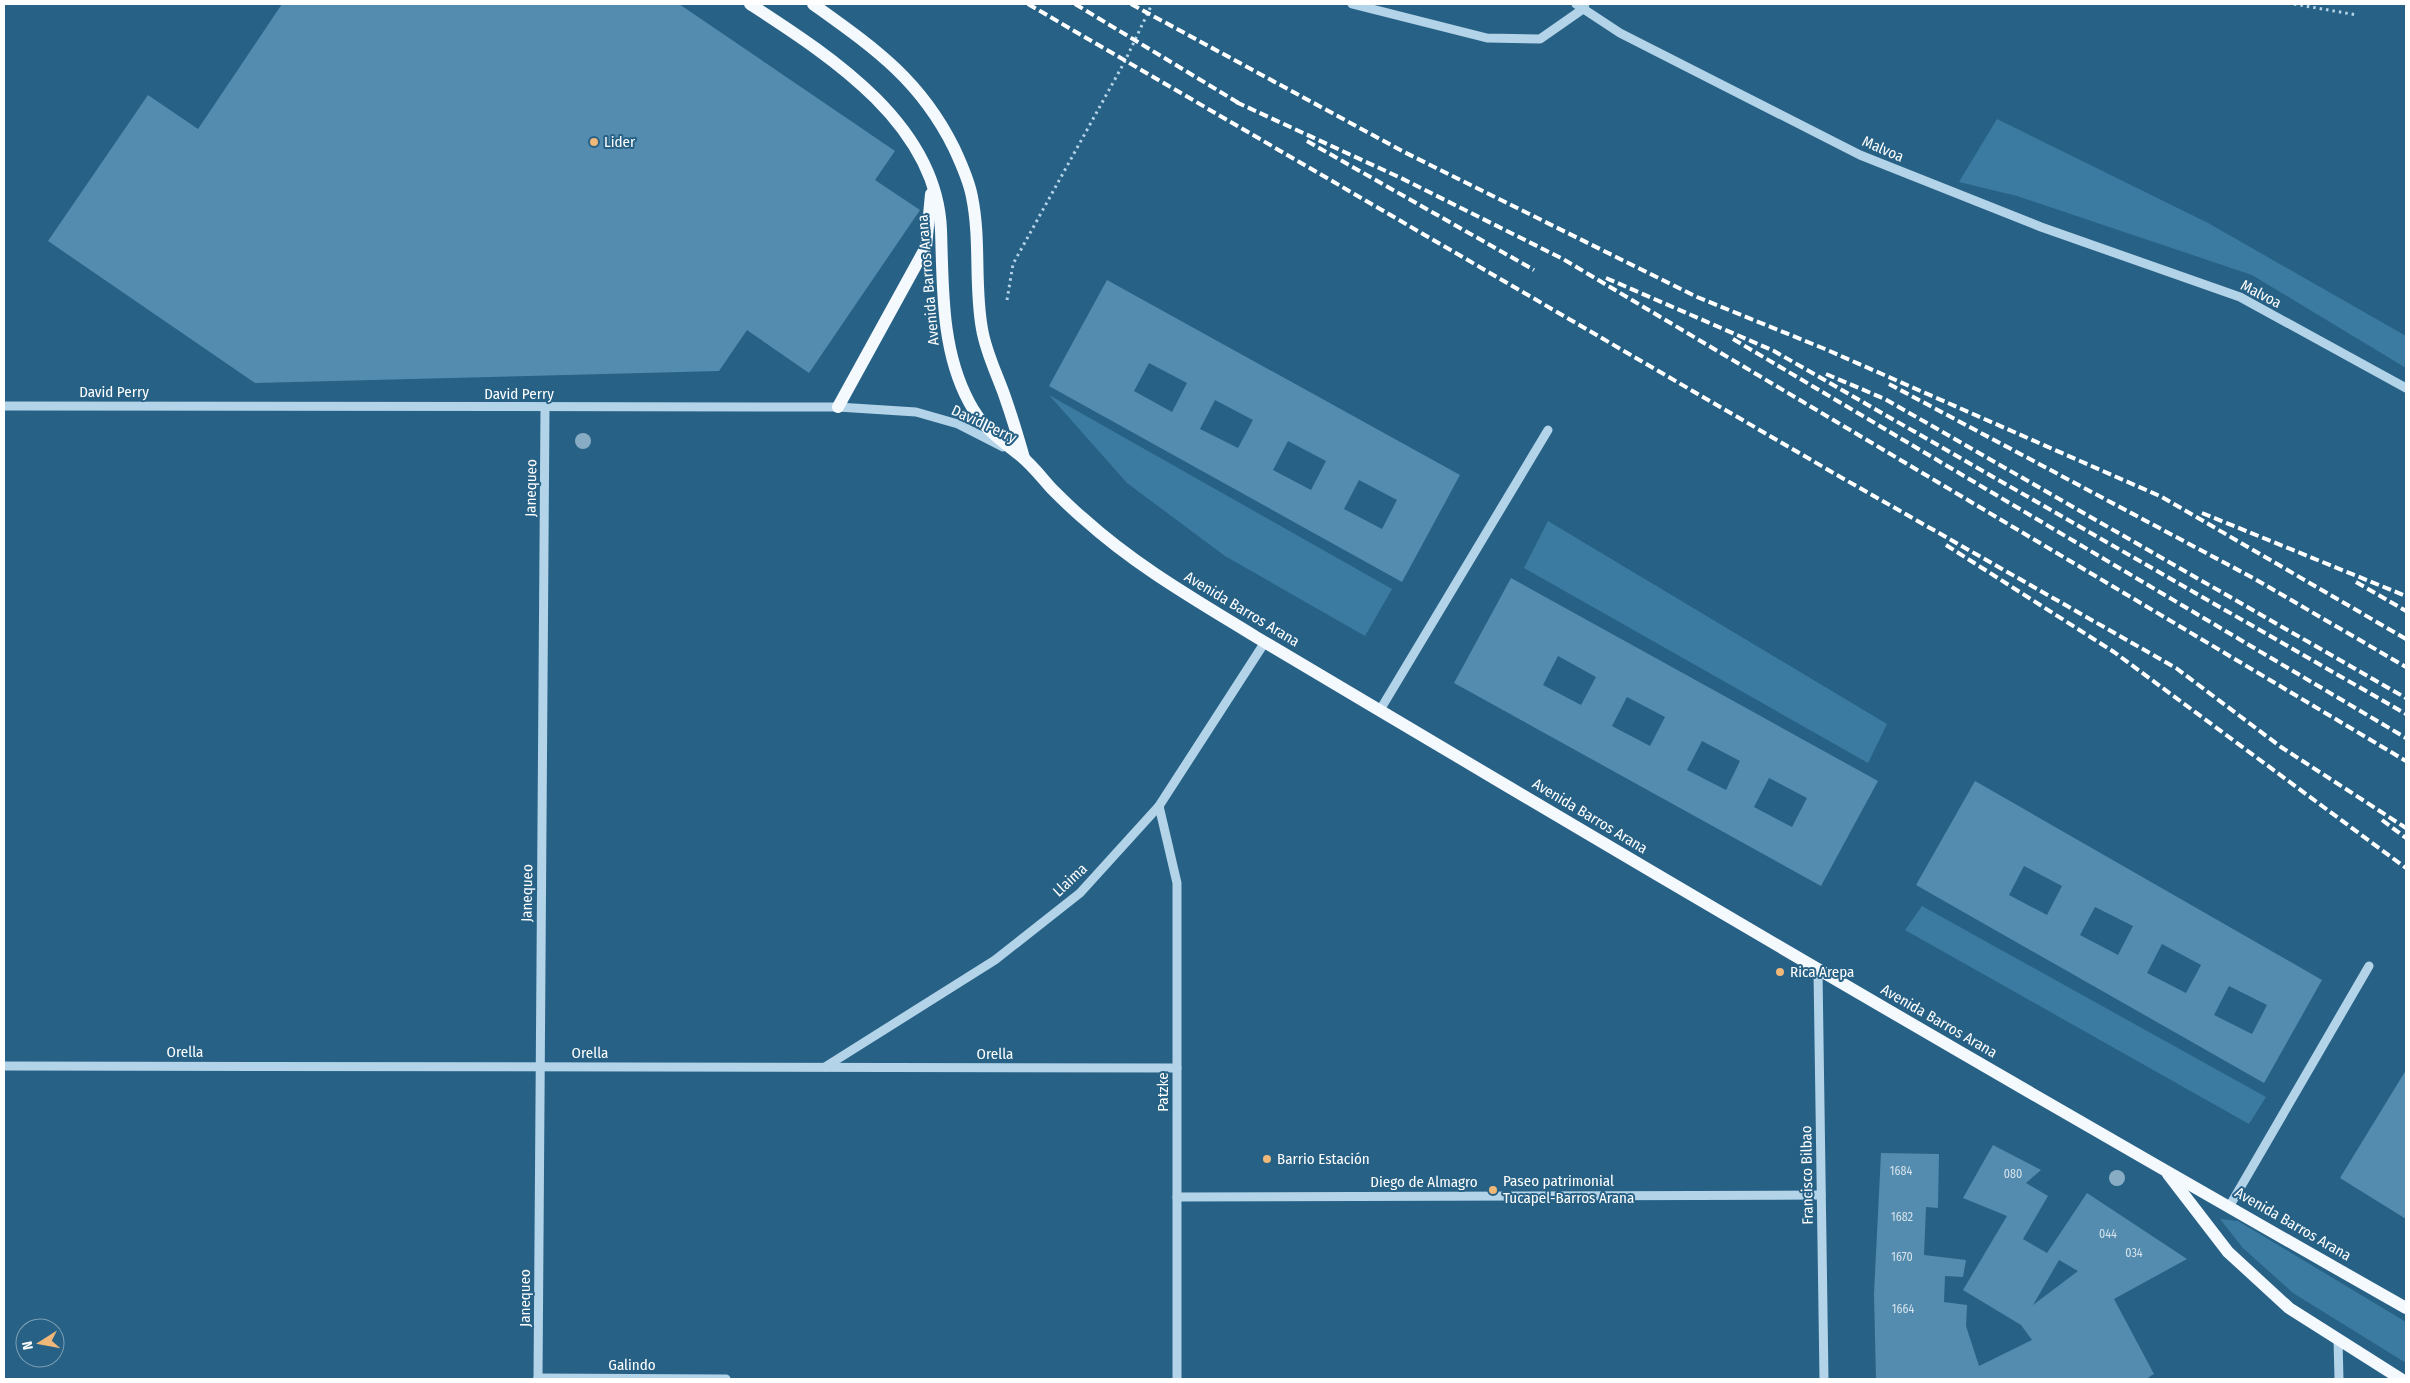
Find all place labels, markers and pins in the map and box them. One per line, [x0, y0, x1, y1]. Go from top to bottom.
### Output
place label: Lider [604, 133, 636, 151]
marker: Lider [588, 136, 600, 148]
place label: Rica Arepa [1790, 963, 1854, 981]
marker: Rica Arepa [1774, 966, 1786, 978]
place label: Barrio Estación [1277, 1150, 1370, 1168]
marker: Barrio Estación [1261, 1153, 1273, 1165]
place label: Paseo patrimonial Tucapel-Barros Arana [1503, 1172, 1634, 1207]
marker: Paseo patrimonial Tucapel-Barros Arana [1487, 1184, 1499, 1196]

